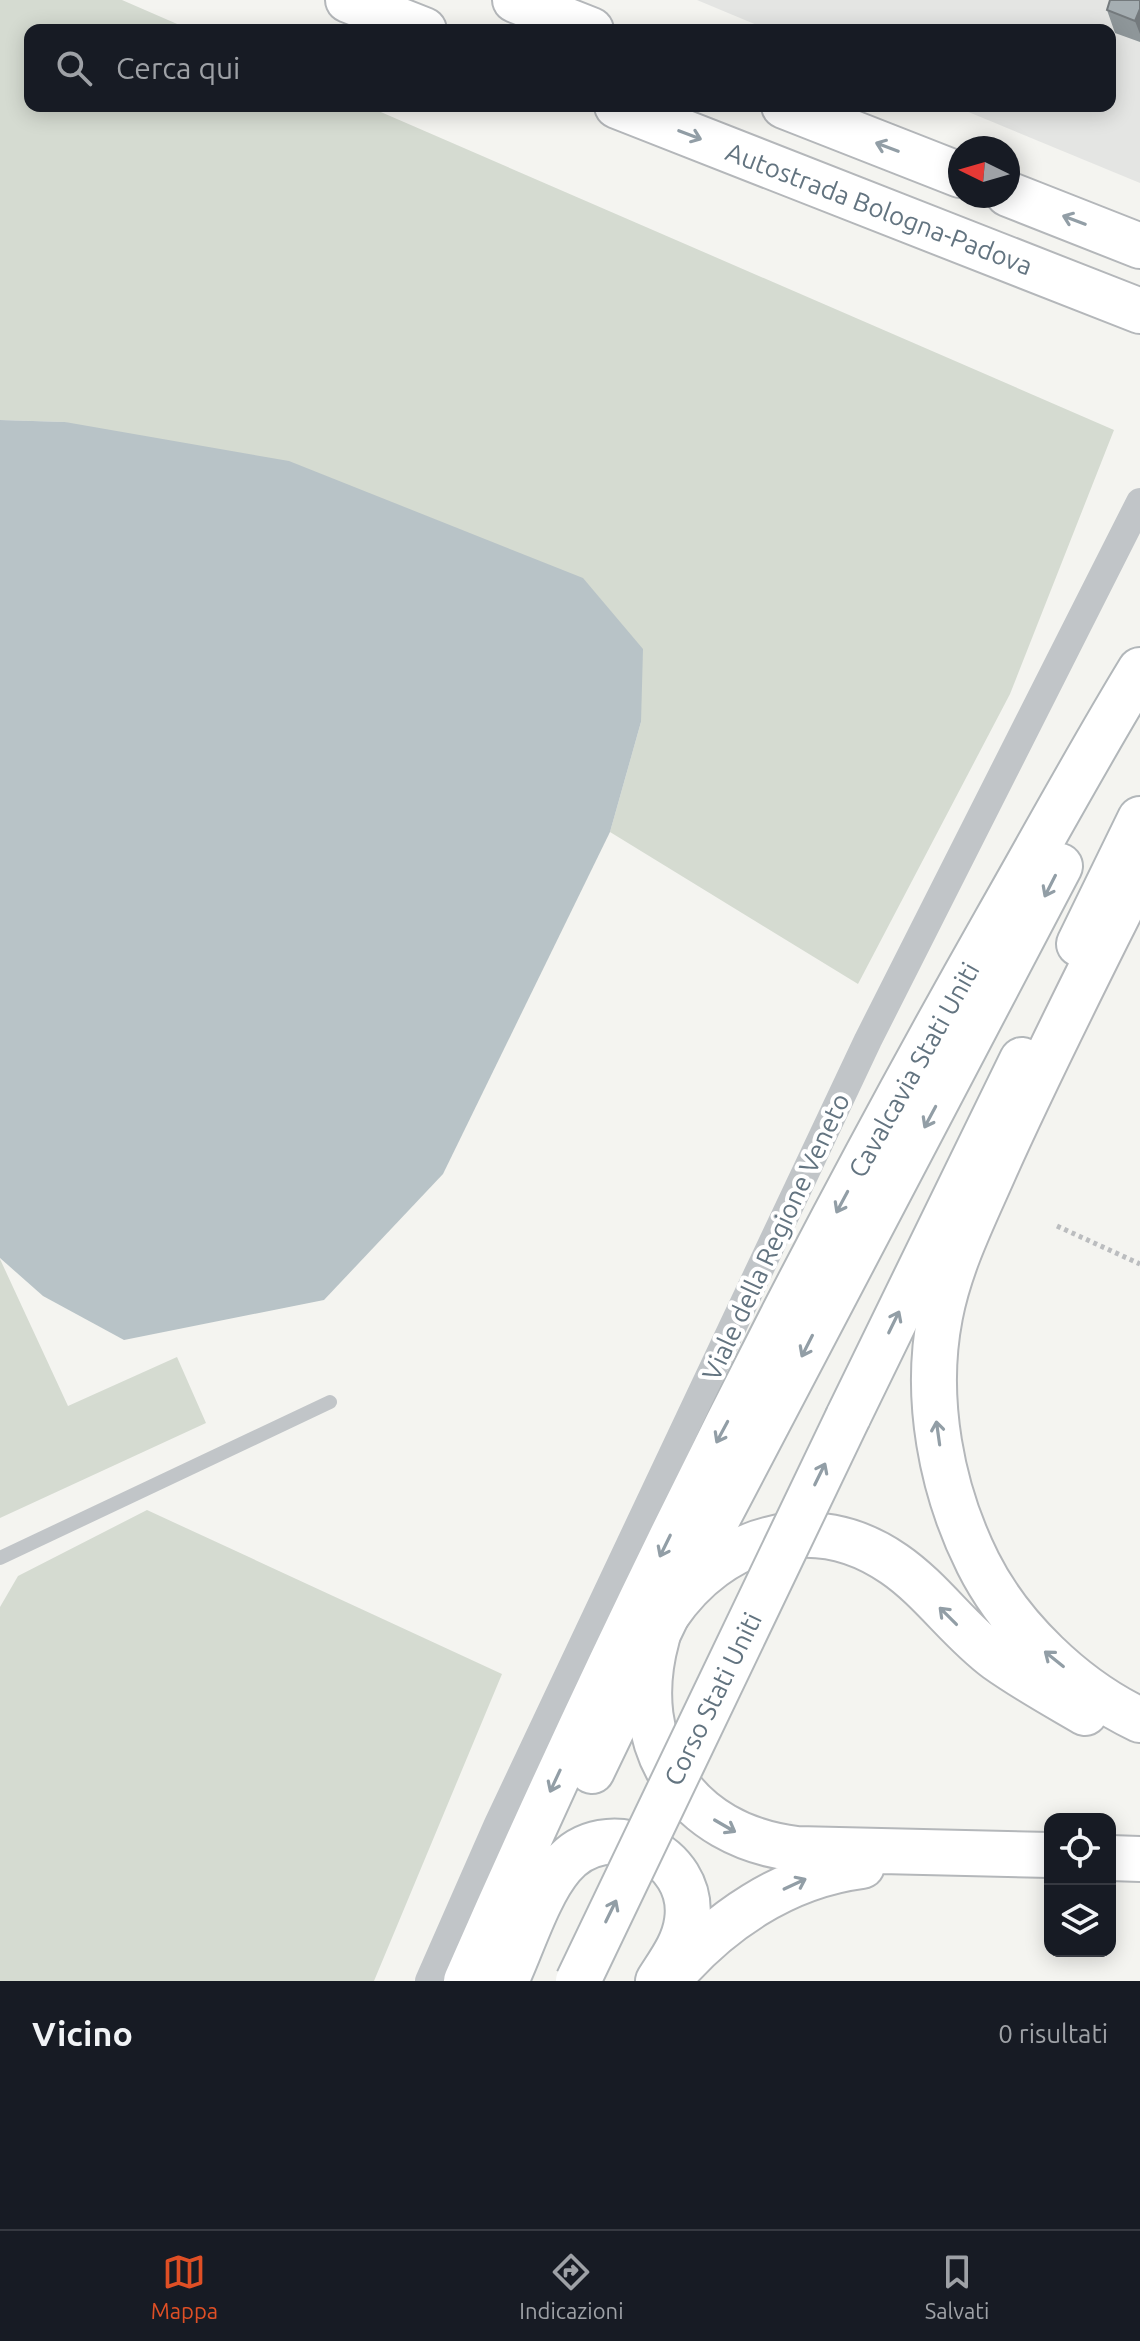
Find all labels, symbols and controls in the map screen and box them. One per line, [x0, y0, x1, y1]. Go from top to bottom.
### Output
search box [24, 24, 1116, 112]
icon: search [52, 46, 96, 90]
text: Cerca qui [116, 51, 240, 85]
one-way arrow [677, 128, 702, 143]
north arrow [948, 136, 1020, 208]
street label: Autostrada Bologna-Padova [722, 137, 1036, 280]
one-way arrow [875, 138, 900, 153]
one-way arrow [1062, 212, 1087, 226]
one-way arrow [1041, 874, 1057, 897]
street label: Cavalcavia Stati Uniti [842, 957, 985, 1182]
street label: Viale della Regione Veneto [696, 1089, 855, 1385]
one-way arrow [922, 1105, 938, 1128]
one-way arrow [834, 1190, 850, 1214]
one-way arrow [887, 1310, 902, 1334]
one-way arrow [799, 1333, 814, 1357]
one-way arrow [713, 1420, 729, 1444]
one-way arrow [930, 1421, 945, 1447]
one-way arrow [813, 1462, 828, 1486]
one-way arrow [657, 1533, 672, 1557]
one-way arrow [939, 1607, 958, 1626]
street label: Corso Stati Uniti [658, 1608, 767, 1790]
one-way arrow [1044, 1650, 1065, 1668]
one-way arrow [547, 1769, 562, 1793]
map controls [1044, 1813, 1116, 1957]
button: locate [1044, 1813, 1116, 1885]
one-way arrow [713, 1818, 736, 1834]
one-way arrow [783, 1876, 807, 1891]
button: layers [1044, 1885, 1116, 1957]
one-way arrow [604, 1899, 619, 1923]
text: Vicino [32, 2014, 133, 2052]
text: 0 risultati [998, 2019, 1108, 2048]
tab: Mappa [151, 2250, 218, 2323]
tab: Indicazioni [519, 2250, 624, 2323]
tab: Salvati [925, 2250, 989, 2323]

